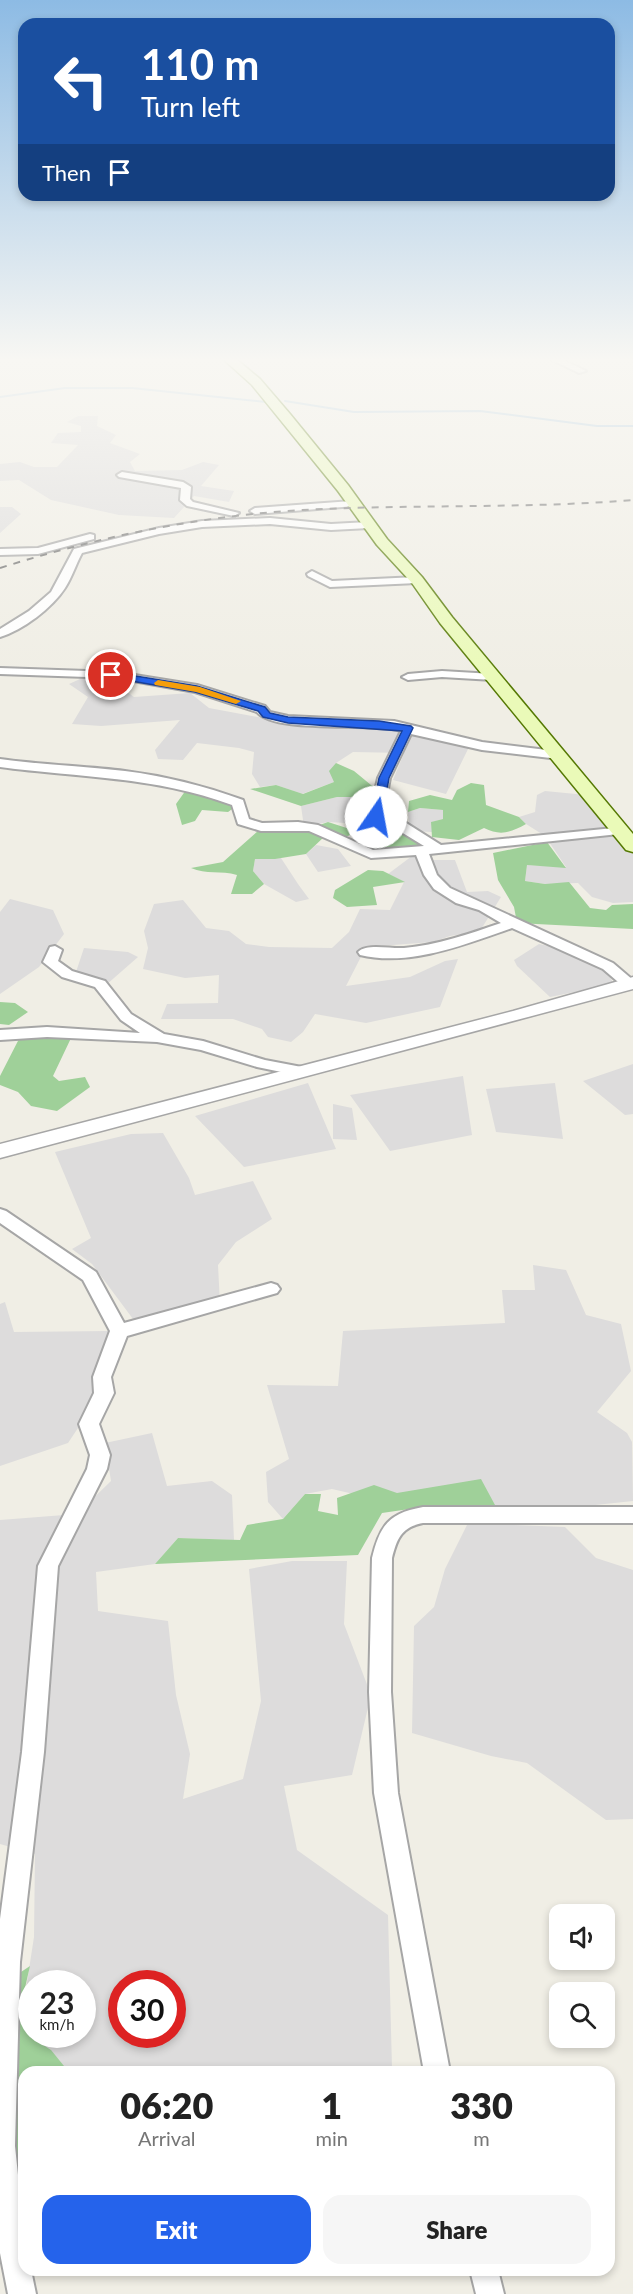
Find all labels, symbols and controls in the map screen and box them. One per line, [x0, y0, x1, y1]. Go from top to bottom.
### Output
text: 110 m [141, 39, 259, 89]
icon: left [42, 42, 120, 120]
text: Turn left [141, 90, 240, 123]
icon: arrive [103, 156, 136, 189]
text: Then [42, 159, 91, 186]
pin [85, 649, 136, 700]
icon: arrive [94, 658, 127, 691]
position arrow [344, 785, 408, 849]
map controls [549, 1904, 615, 2048]
button: sound [549, 1904, 615, 1970]
speed limit sign: 30 [108, 1970, 186, 2048]
button: search [549, 1982, 615, 2048]
text: 23 [40, 1984, 74, 2020]
text: km/h [39, 2015, 75, 2033]
text: 06:20 [120, 2083, 213, 2127]
text: 1 [321, 2083, 342, 2127]
text: 330 [450, 2083, 513, 2127]
text: Arrival [138, 2126, 196, 2150]
text: min [316, 2126, 348, 2150]
text: m [473, 2126, 490, 2150]
button: Exit [42, 2195, 311, 2264]
button: Share [323, 2195, 591, 2264]

